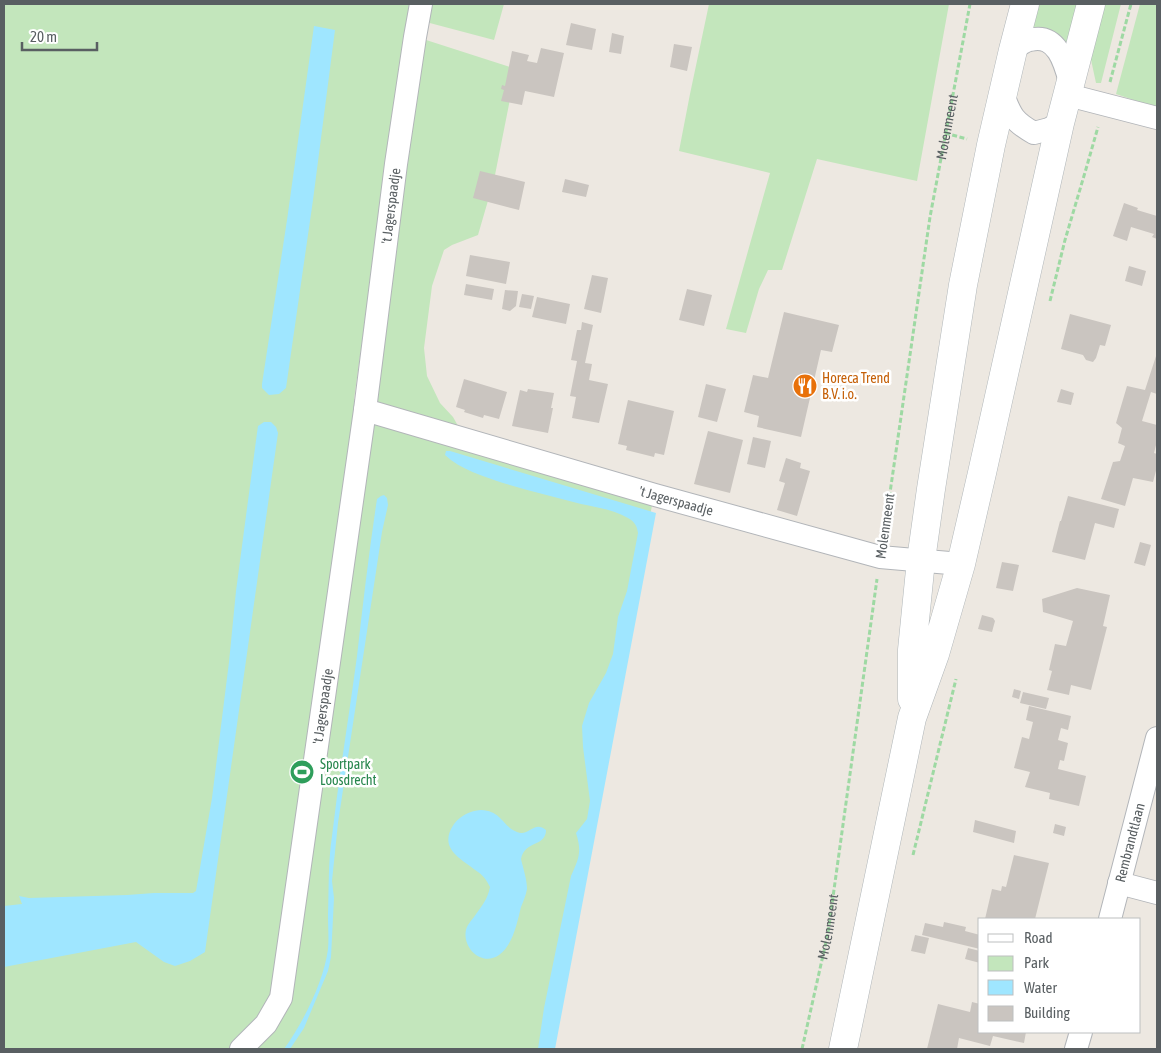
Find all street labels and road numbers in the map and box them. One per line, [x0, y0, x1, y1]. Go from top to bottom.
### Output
street label: Molenmeent [933, 93, 961, 161]
street label: 't Jagerspaadje [378, 167, 403, 245]
street label: 't Jagerspaadje [637, 483, 715, 519]
street label: Molenmeent [872, 492, 898, 560]
street label: 't Jagerspaadje [309, 667, 336, 745]
street label: Rembrandtlaan [1112, 801, 1148, 884]
street label: Molenmeent [814, 893, 841, 961]

